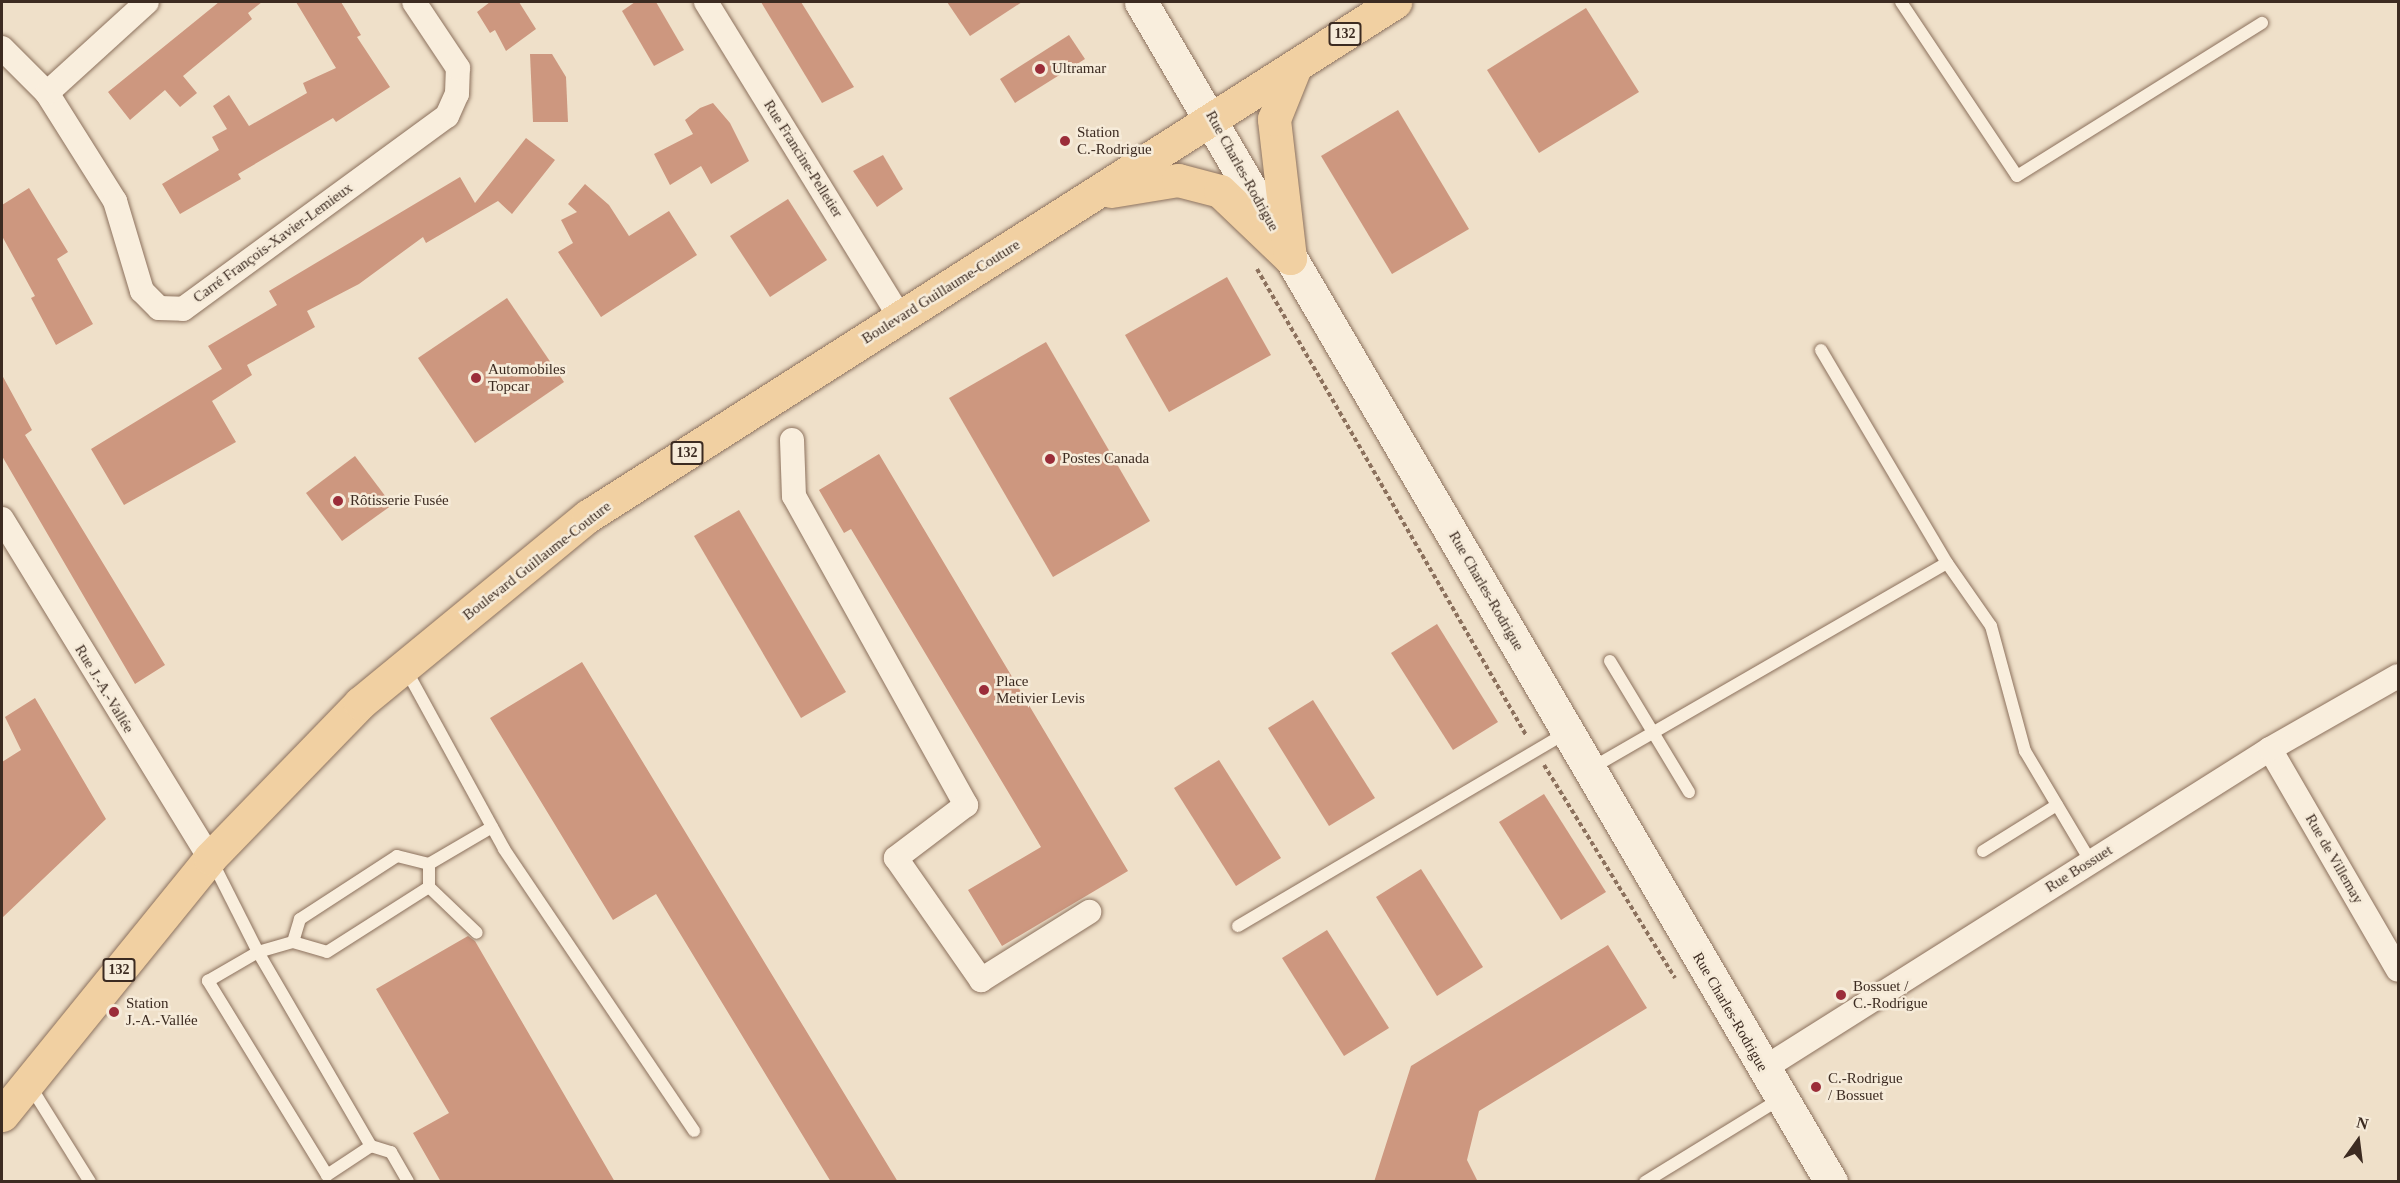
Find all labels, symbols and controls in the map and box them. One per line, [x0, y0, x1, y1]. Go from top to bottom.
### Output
road number: 132 [1328, 23, 1362, 45]
place label: Ultramar [1052, 60, 1106, 78]
marker: Ultramar [1033, 62, 1047, 76]
street label: Rue Francine-Pelletier [760, 97, 846, 221]
street label: Rue Charles-Rodrigue [1202, 108, 1282, 234]
place label: Station C.-Rodrigue [1077, 123, 1152, 158]
marker: Station C.-Rodrigue [1058, 134, 1072, 148]
street label: Carré François-Xavier-Lemieux [190, 179, 356, 307]
street label: Boulevard Guillaume-Couture [859, 236, 1023, 348]
place label: Automobiles Topcar [488, 360, 565, 395]
marker: Automobiles Topcar [469, 371, 483, 385]
road number: 132 [670, 442, 704, 464]
place label: Postes Canada [1062, 450, 1149, 468]
marker: Postes Canada [1043, 452, 1057, 466]
place label: Rôtisserie Fusée [350, 492, 449, 510]
marker: Rôtisserie Fusée [331, 494, 345, 508]
street label: Boulevard Guillaume-Couture [459, 498, 615, 624]
street label: Rue Charles-Rodrigue [1445, 528, 1527, 654]
street label: Rue J.-A.-Vallée [71, 642, 137, 736]
place label: Place Metivier Levis [996, 672, 1085, 707]
marker: Place Metivier Levis [977, 683, 991, 697]
street label: Rue de Villemay [2301, 811, 2367, 907]
street label: Rue Bossuet [2042, 841, 2116, 897]
street label: Rue Charles-Rodrigue [1689, 949, 1771, 1075]
road number: 132 [102, 959, 136, 981]
place label: Bossuet / C.-Rodrigue [1853, 977, 1928, 1012]
marker: Bossuet / C.-Rodrigue [1834, 988, 1848, 1002]
place label: Station J.-A.-Vallée [126, 994, 198, 1029]
marker: Station J.-A.-Vallée [107, 1005, 121, 1019]
place label: C.-Rodrigue / Bossuet [1828, 1069, 1903, 1104]
marker: C.-Rodrigue / Bossuet [1809, 1080, 1823, 1094]
north arrow [2328, 1111, 2388, 1171]
text: N [2355, 1113, 2370, 1133]

